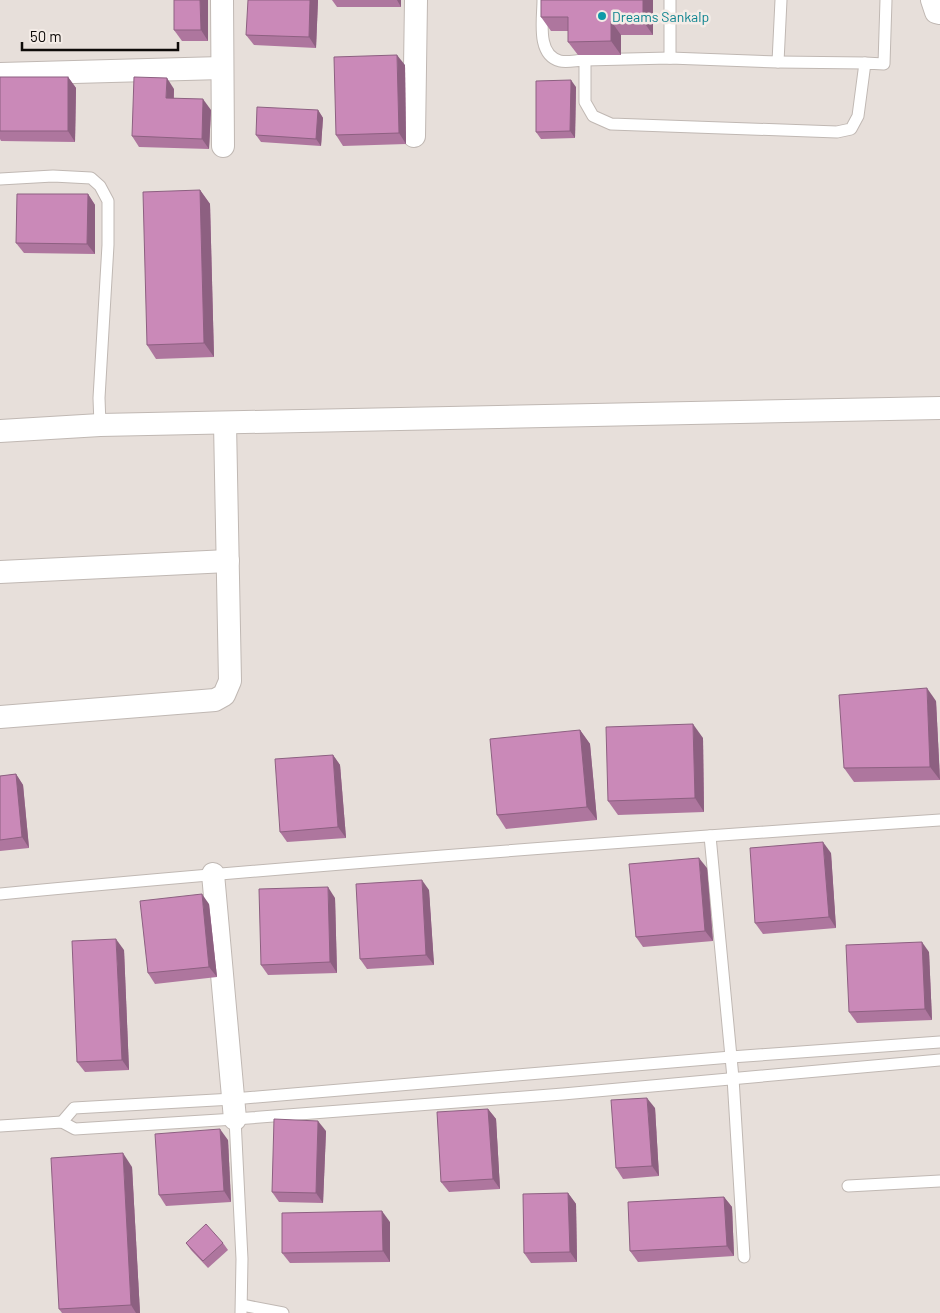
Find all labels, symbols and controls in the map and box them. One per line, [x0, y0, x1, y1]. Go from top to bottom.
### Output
place label: Dreams Sankalp [612, 8, 709, 25]
marker: Dreams Sankalp [596, 10, 608, 22]
scale bar [22, 20, 179, 52]
text: 50 m [30, 27, 62, 45]

